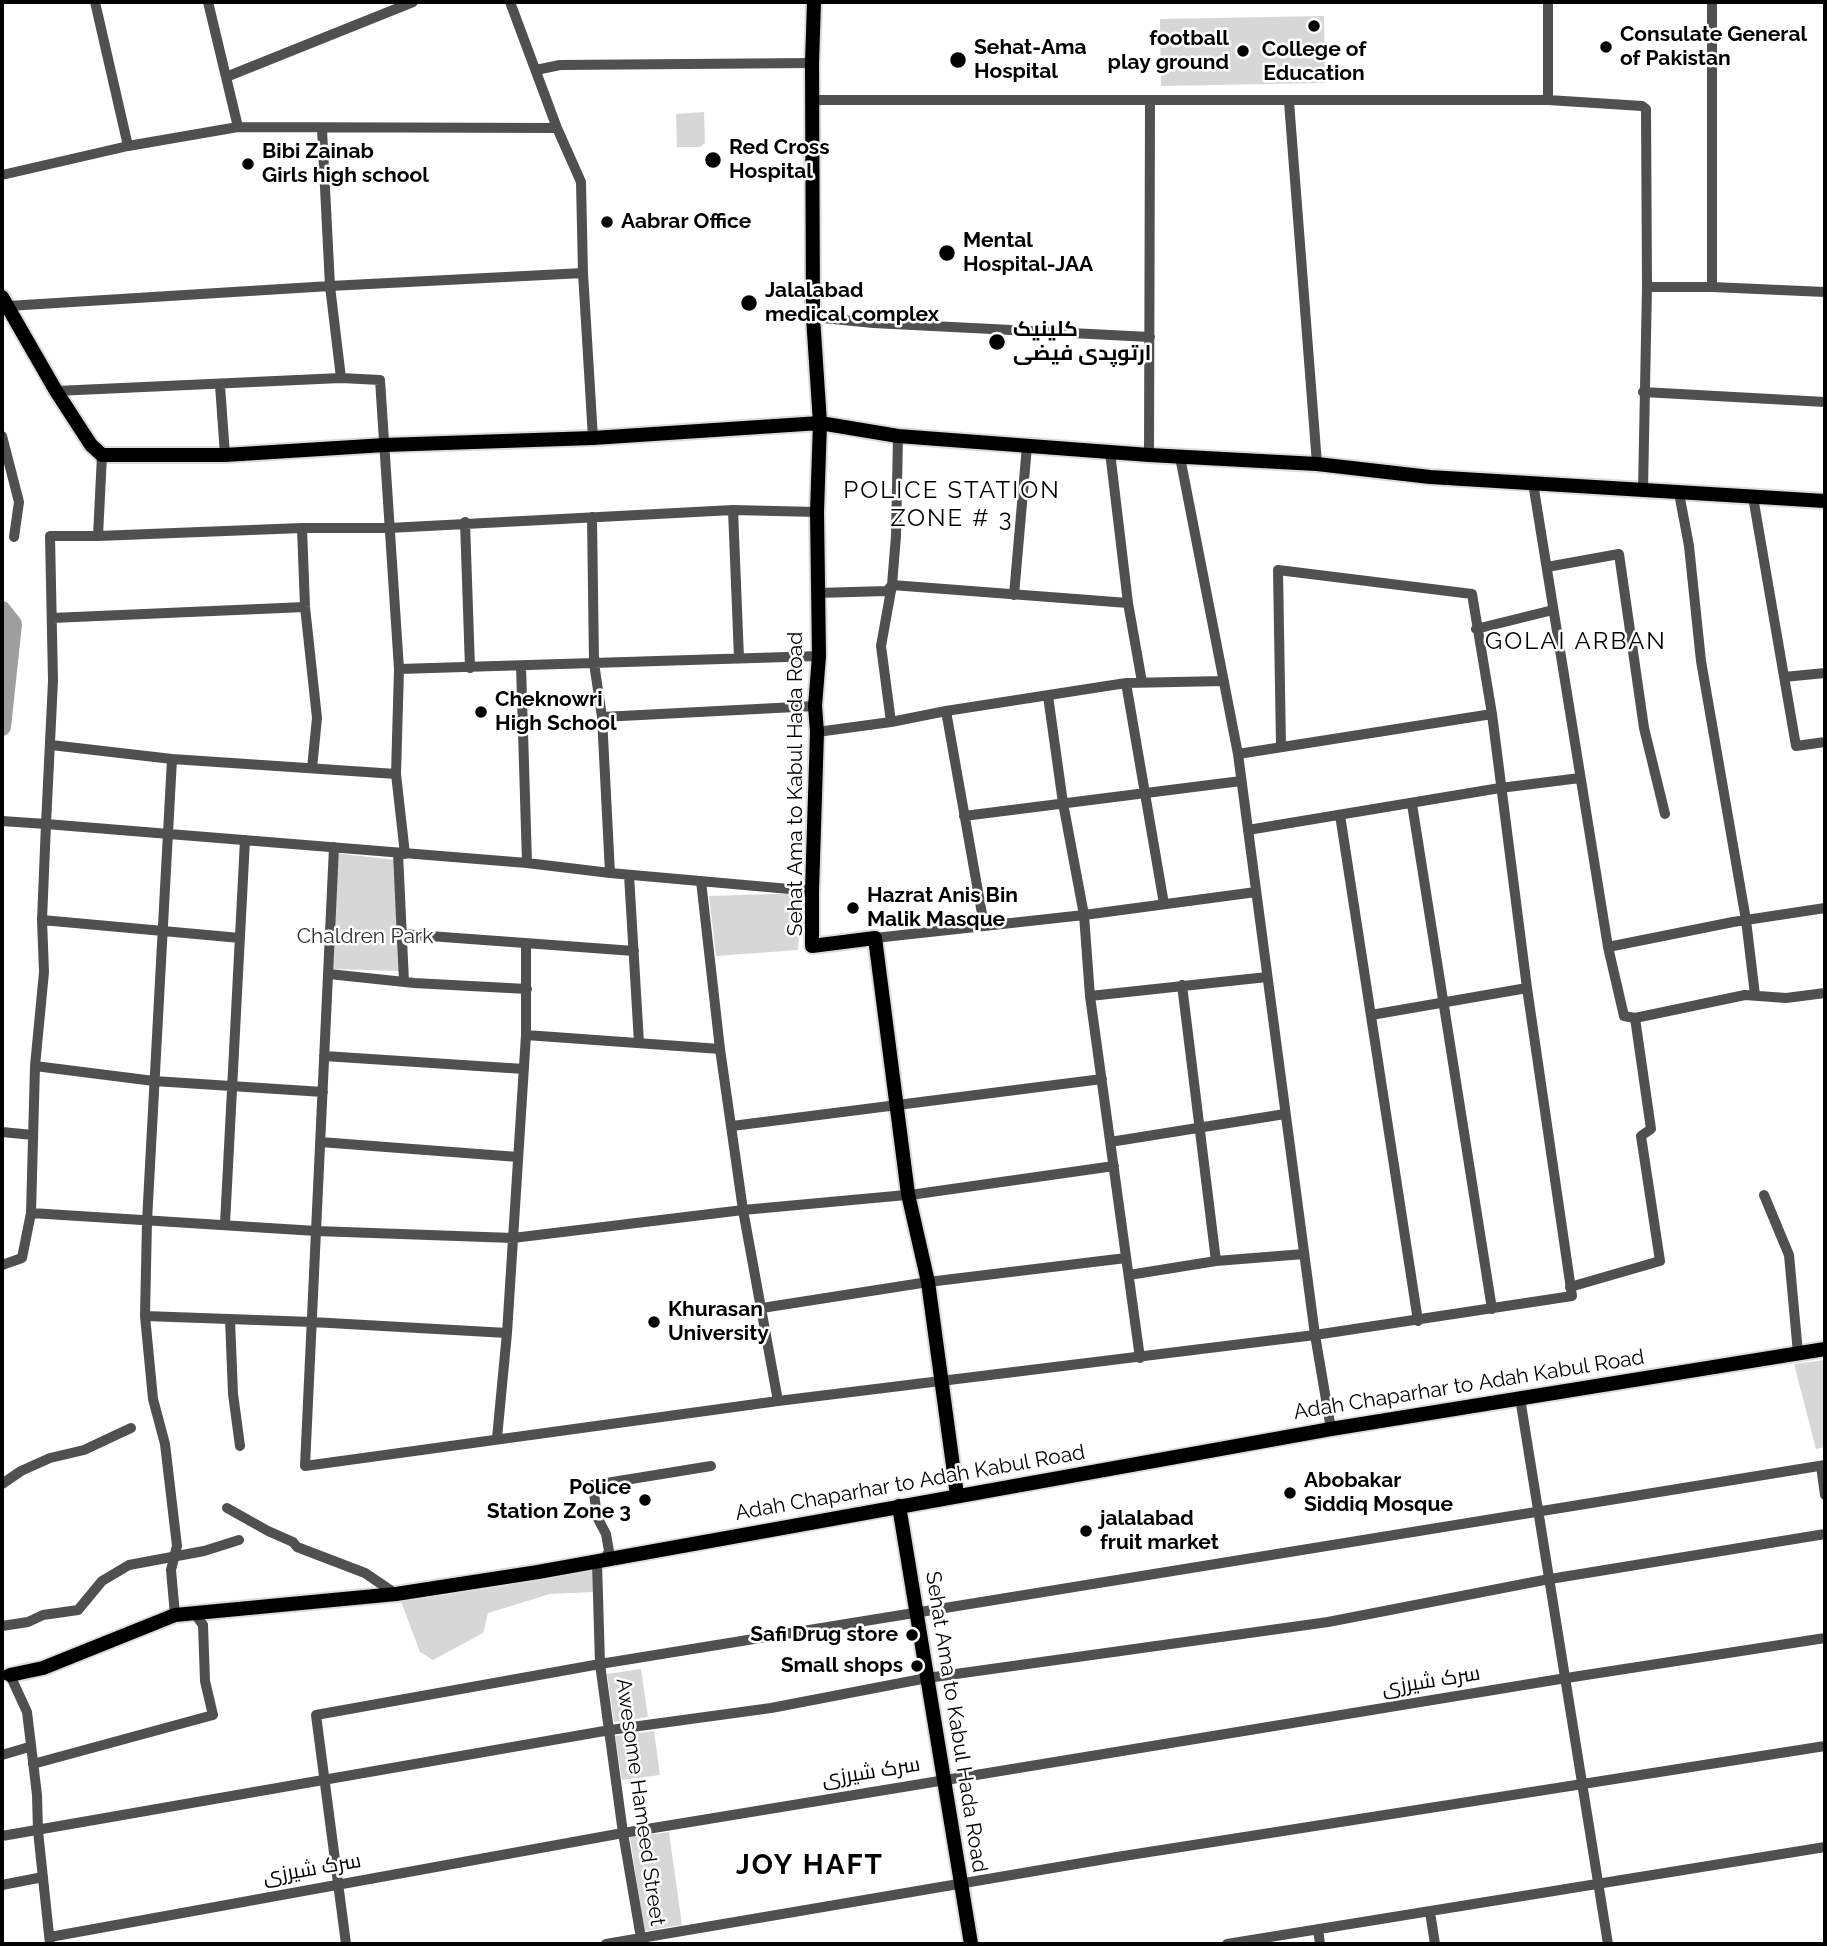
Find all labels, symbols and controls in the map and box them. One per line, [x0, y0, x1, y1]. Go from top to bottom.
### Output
marker: College of Education [1306, 18, 1322, 34]
place label: Consulate General of Pakistan [1620, 22, 1807, 72]
place label: football play ground [1108, 26, 1229, 76]
place label: Sehat-Ama Hospital [974, 35, 1087, 85]
place label: College of Education [1262, 37, 1366, 87]
marker: Consulate General of Pakistan [1598, 39, 1614, 55]
marker: football play ground [1235, 43, 1251, 59]
marker: Sehat-Ama Hospital [948, 50, 968, 70]
place label: Red Cross Hospital [729, 135, 830, 185]
place label: Bibi Zainab Girls high school [262, 139, 429, 189]
marker: Red Cross Hospital [703, 150, 723, 170]
marker: Bibi Zainab Girls high school [240, 156, 256, 172]
place label: Aabrar Office [621, 209, 751, 235]
marker: Aabrar Office [599, 214, 615, 230]
place label: Mental Hospital-JAA [963, 228, 1093, 278]
marker: Mental Hospital-JAA [937, 243, 957, 263]
place label: Jalalabad medical complex [765, 278, 939, 328]
marker: Jalalabad medical complex [739, 293, 759, 313]
place label: کلینیک ارتوپدی فیضی [1013, 317, 1151, 367]
marker: کلینیک ارتوپدی فیضی [987, 332, 1007, 352]
district label: POLICE STATION ZONE # 3 [845, 477, 1059, 533]
district label: GOLAI ARBAN [1486, 628, 1666, 656]
street label: Sehat Ama to Kabul Hada Road [783, 632, 809, 936]
place label: Cheknowri High School [495, 687, 617, 737]
marker: Cheknowri High School [473, 704, 489, 720]
place label: Hazrat Anis Bin Malik Masque [867, 883, 1018, 933]
marker: Hazrat Anis Bin Malik Masque [845, 900, 861, 916]
park label: Chaldren Park [297, 924, 433, 950]
place label: Khurasan University [668, 1297, 769, 1347]
marker: Khurasan University [646, 1314, 662, 1330]
street label: Adah Chaparhar to Adah Kabul Road [1292, 1345, 1646, 1425]
street label: Adah Chaparhar to Adah Kabul Road [733, 1440, 1087, 1526]
place label: Abobakar Siddiq Mosque [1304, 1468, 1453, 1518]
place label: Police Station Zone 3 [487, 1475, 631, 1525]
marker: Abobakar Siddiq Mosque [1282, 1485, 1298, 1501]
marker: Police Station Zone 3 [637, 1492, 653, 1508]
place label: jalalabad fruit market [1100, 1506, 1219, 1556]
marker: jalalabad fruit market [1078, 1523, 1094, 1539]
street label: Sehat Ama to Kabul Hada Road [920, 1570, 992, 1874]
place label: Safi Drug store [750, 1622, 898, 1648]
marker: Safi Drug store [904, 1627, 920, 1643]
place label: Small shops [781, 1653, 903, 1679]
marker: Small shops [909, 1658, 925, 1674]
street label: سرک شیرزی [1380, 1661, 1482, 1701]
street label: Awesome Hameed Street [610, 1677, 670, 1927]
street label: سرک شیرزی [820, 1752, 922, 1792]
street label: سرک شیرزی [261, 1848, 363, 1890]
district label: JOY HAFT [737, 1849, 883, 1883]

